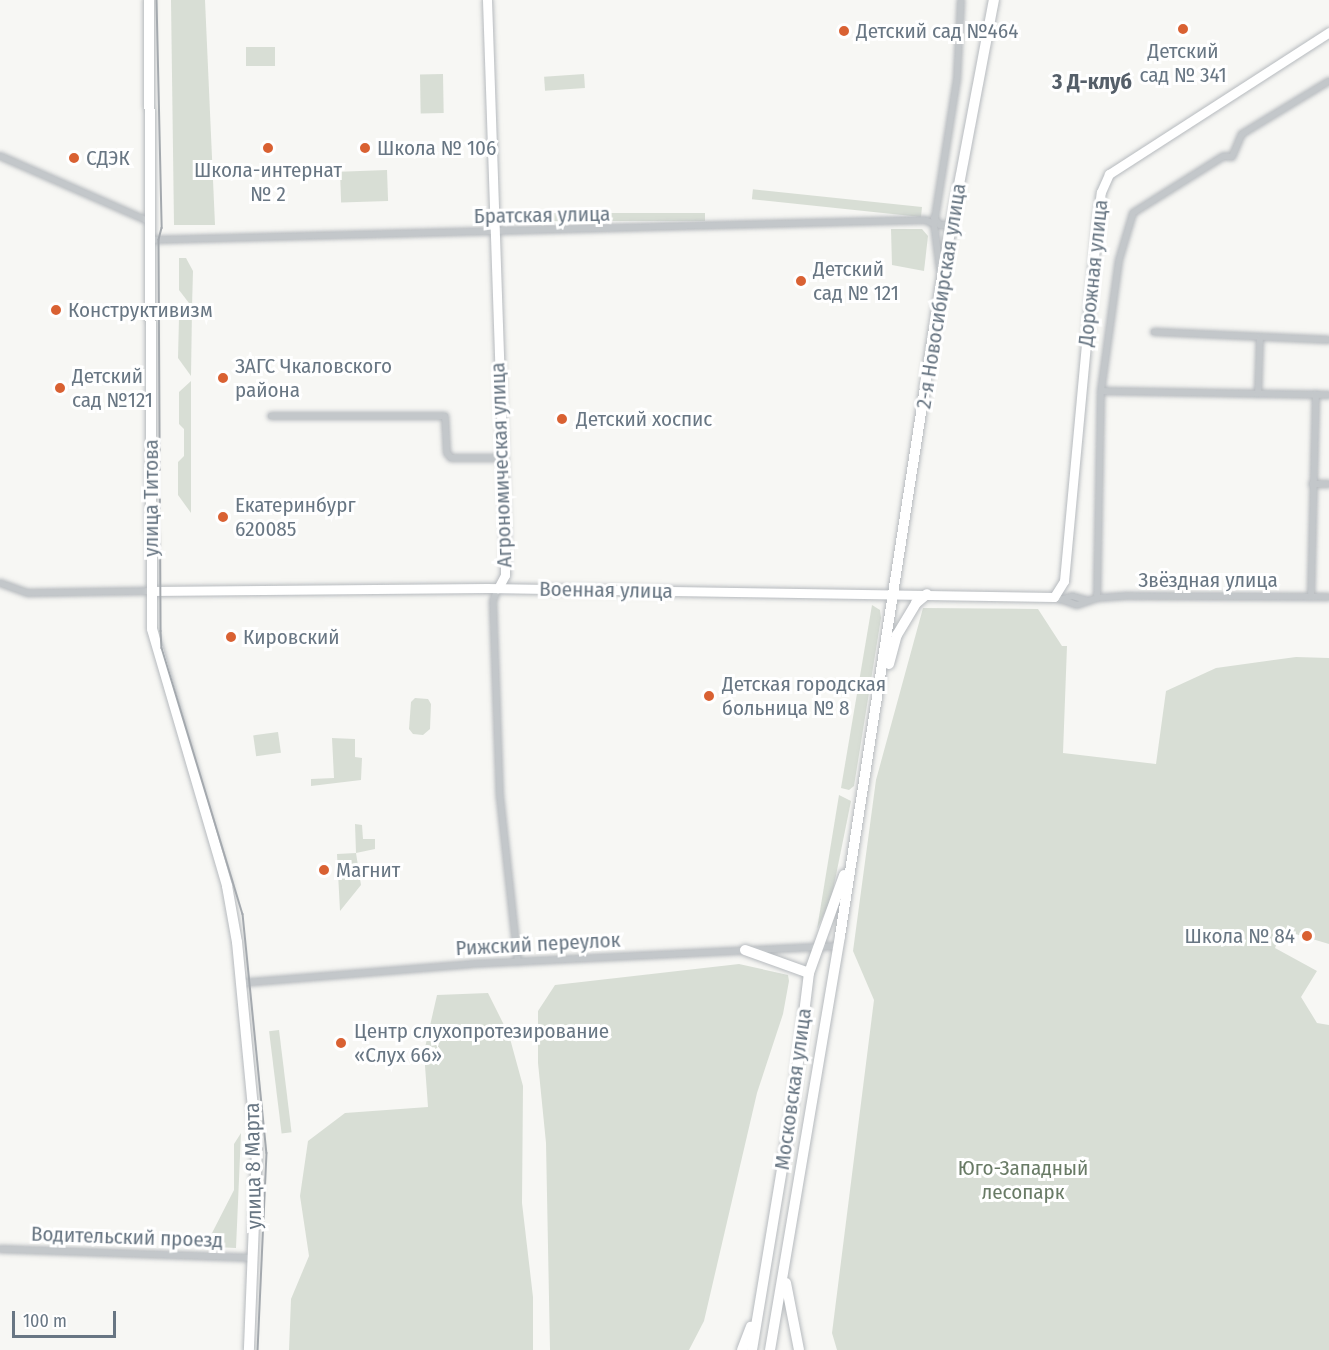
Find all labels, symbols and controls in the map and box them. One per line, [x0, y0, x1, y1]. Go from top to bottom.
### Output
place label: Детский сад №464 [856, 18, 1018, 44]
marker: Детский сад № 341 [1176, 22, 1190, 36]
marker: Детский сад №464 [837, 24, 851, 38]
place label: Детский сад № 341 [1139, 38, 1227, 88]
district label: 3 Д-клуб [1052, 69, 1132, 95]
place label: Школа № 106 [377, 135, 496, 161]
marker: Школа-интернат № 2 [261, 141, 275, 155]
marker: Школа № 106 [358, 141, 372, 155]
place label: СДЭК [86, 145, 130, 171]
marker: СДЭК [67, 151, 81, 165]
place label: Школа-интернат № 2 [194, 157, 342, 207]
street label: 2-я Новосибирская улица [911, 182, 971, 410]
street label: Дорожная улица [1073, 198, 1113, 348]
street label: Братская улица [473, 201, 611, 229]
place label: Детский сад № 121 [813, 256, 899, 306]
marker: Детский сад № 121 [794, 274, 808, 288]
place label: Конструктивизм [68, 297, 213, 323]
marker: Конструктивизм [49, 303, 63, 317]
place label: ЗАГС Чкаловского района [235, 353, 392, 403]
street label: Агрономическая улица [485, 362, 517, 568]
place label: Детский сад №121 [72, 363, 153, 413]
marker: ЗАГС Чкаловского района [216, 371, 230, 385]
marker: Детский сад №121 [53, 381, 67, 395]
place label: Детский хоспис [576, 406, 712, 432]
marker: Детский хоспис [553, 410, 571, 428]
street label: улица Титова [138, 439, 164, 557]
place label: Екатеринбург 620085 [235, 492, 356, 542]
marker: Екатеринбург 620085 [216, 510, 230, 524]
street label: Звёздная улица [1138, 567, 1278, 593]
street label: Военная улица [539, 576, 673, 604]
place label: Кировский [243, 624, 340, 650]
marker: Кировский [224, 630, 238, 644]
place label: Детская городская больница № 8 [722, 671, 886, 721]
marker: Детская городская больница № 8 [700, 687, 718, 705]
place label: Магнит [336, 857, 400, 883]
marker: Магнит [317, 863, 331, 877]
place label: Школа № 84 [1184, 923, 1295, 949]
street label: Рижский переулок [455, 927, 621, 961]
marker: Школа № 84 [1300, 929, 1314, 943]
street label: Московская улица [769, 1007, 817, 1171]
place label: Центр слухопротезирование «Слух 66» [354, 1018, 609, 1068]
marker: Центр слухопротезирование «Слух 66» [332, 1034, 350, 1052]
street label: улица 8 Марта [239, 1102, 267, 1230]
park label: Юго-Западный лесопарк [958, 1155, 1088, 1205]
street label: Водительский проезд [31, 1221, 223, 1253]
scale bar [15, 1299, 118, 1337]
text: 100 m [23, 1310, 67, 1332]

